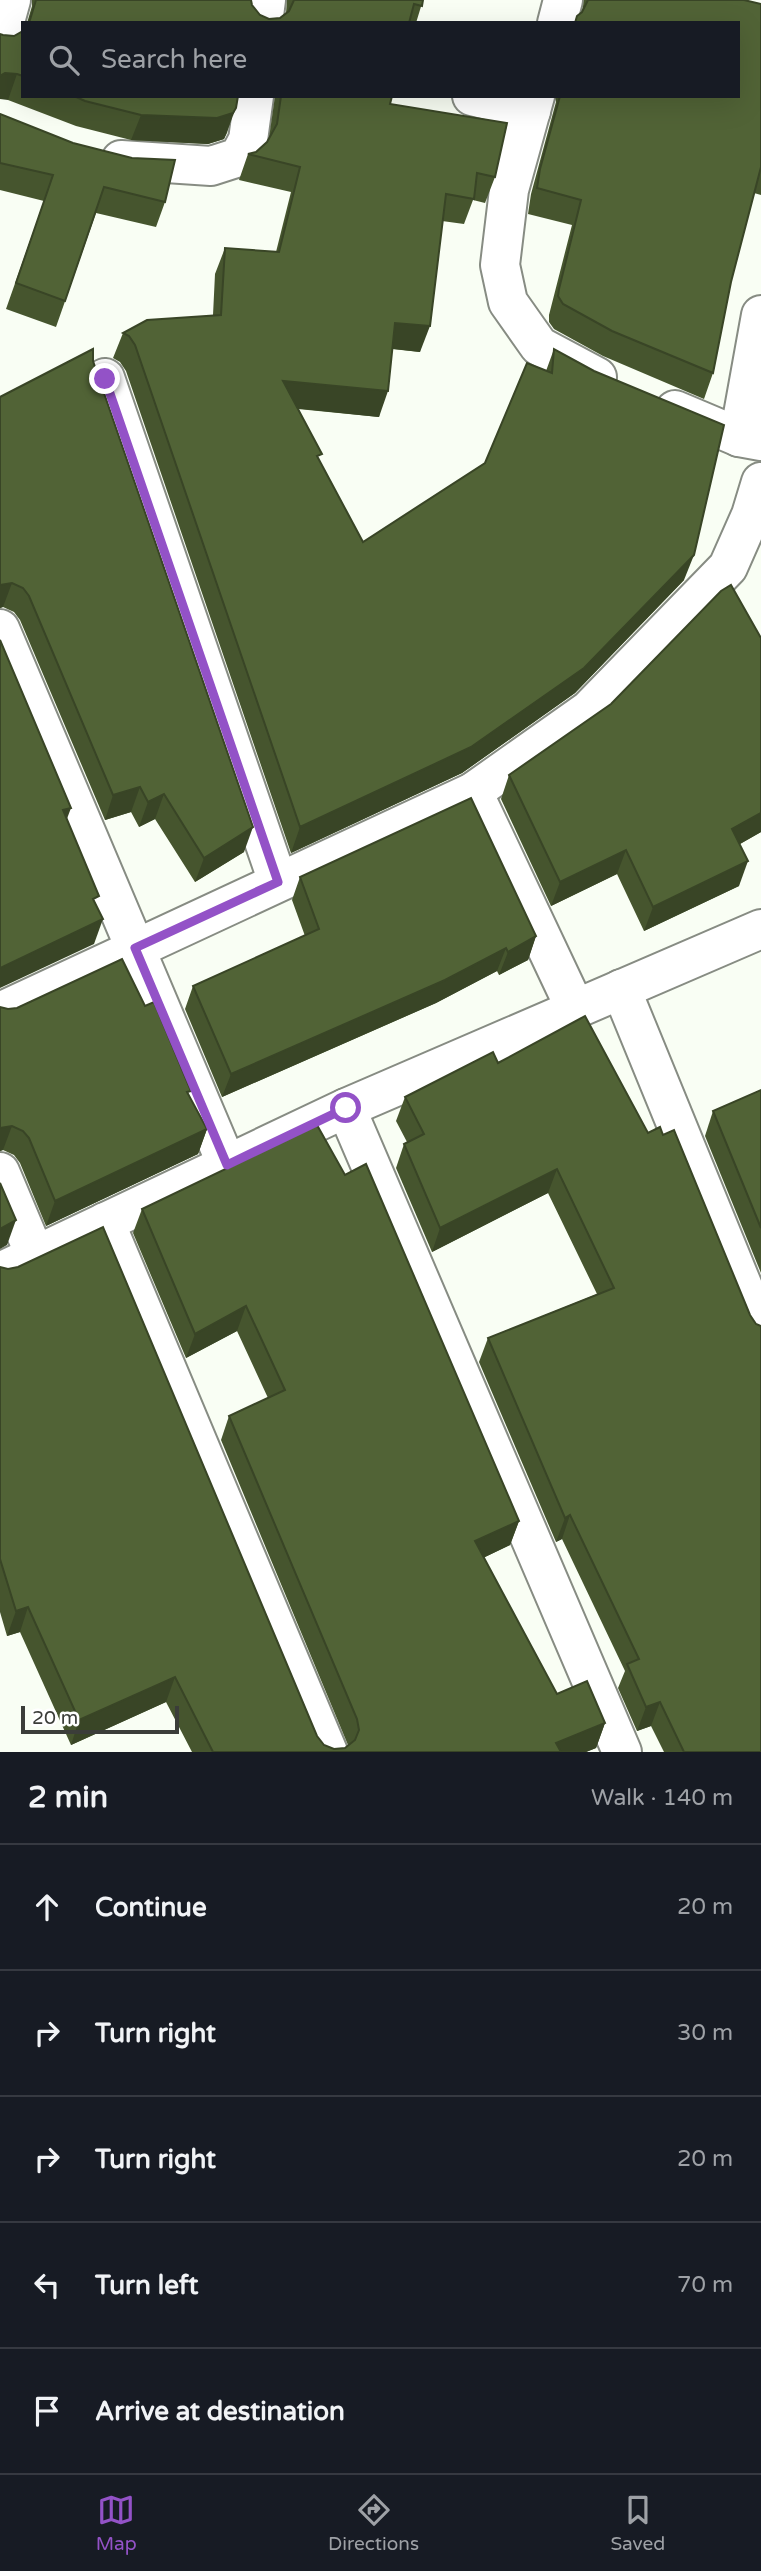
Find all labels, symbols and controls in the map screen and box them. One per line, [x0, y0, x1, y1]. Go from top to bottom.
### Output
search box [21, 21, 740, 98]
icon: search [45, 41, 83, 79]
text: Search here [101, 44, 247, 75]
route end [89, 363, 120, 394]
route start [330, 1092, 361, 1123]
scale bar [21, 1703, 178, 1735]
text: 20 m [32, 1707, 78, 1729]
text: 2 min [28, 1779, 108, 1816]
text: Walk · 140 m [591, 1784, 733, 1812]
icon: ahead [28, 1888, 66, 1926]
text: Continue [95, 1892, 207, 1923]
text: 20 m [677, 1893, 733, 1921]
icon: right [28, 2014, 66, 2052]
text: Turn right [95, 2018, 216, 2049]
text: 30 m [677, 2019, 733, 2047]
icon: right [28, 2140, 66, 2178]
text: Turn right [95, 2144, 216, 2175]
text: 20 m [677, 2145, 733, 2173]
icon: left [28, 2266, 66, 2304]
text: Turn left [95, 2270, 198, 2301]
text: 70 m [677, 2271, 733, 2299]
icon: arrive [28, 2392, 66, 2430]
text: Arrive at destination [95, 2396, 345, 2427]
tab: Map [96, 2491, 137, 2555]
tab: Directions [328, 2491, 419, 2555]
tab: Saved [610, 2491, 665, 2555]

